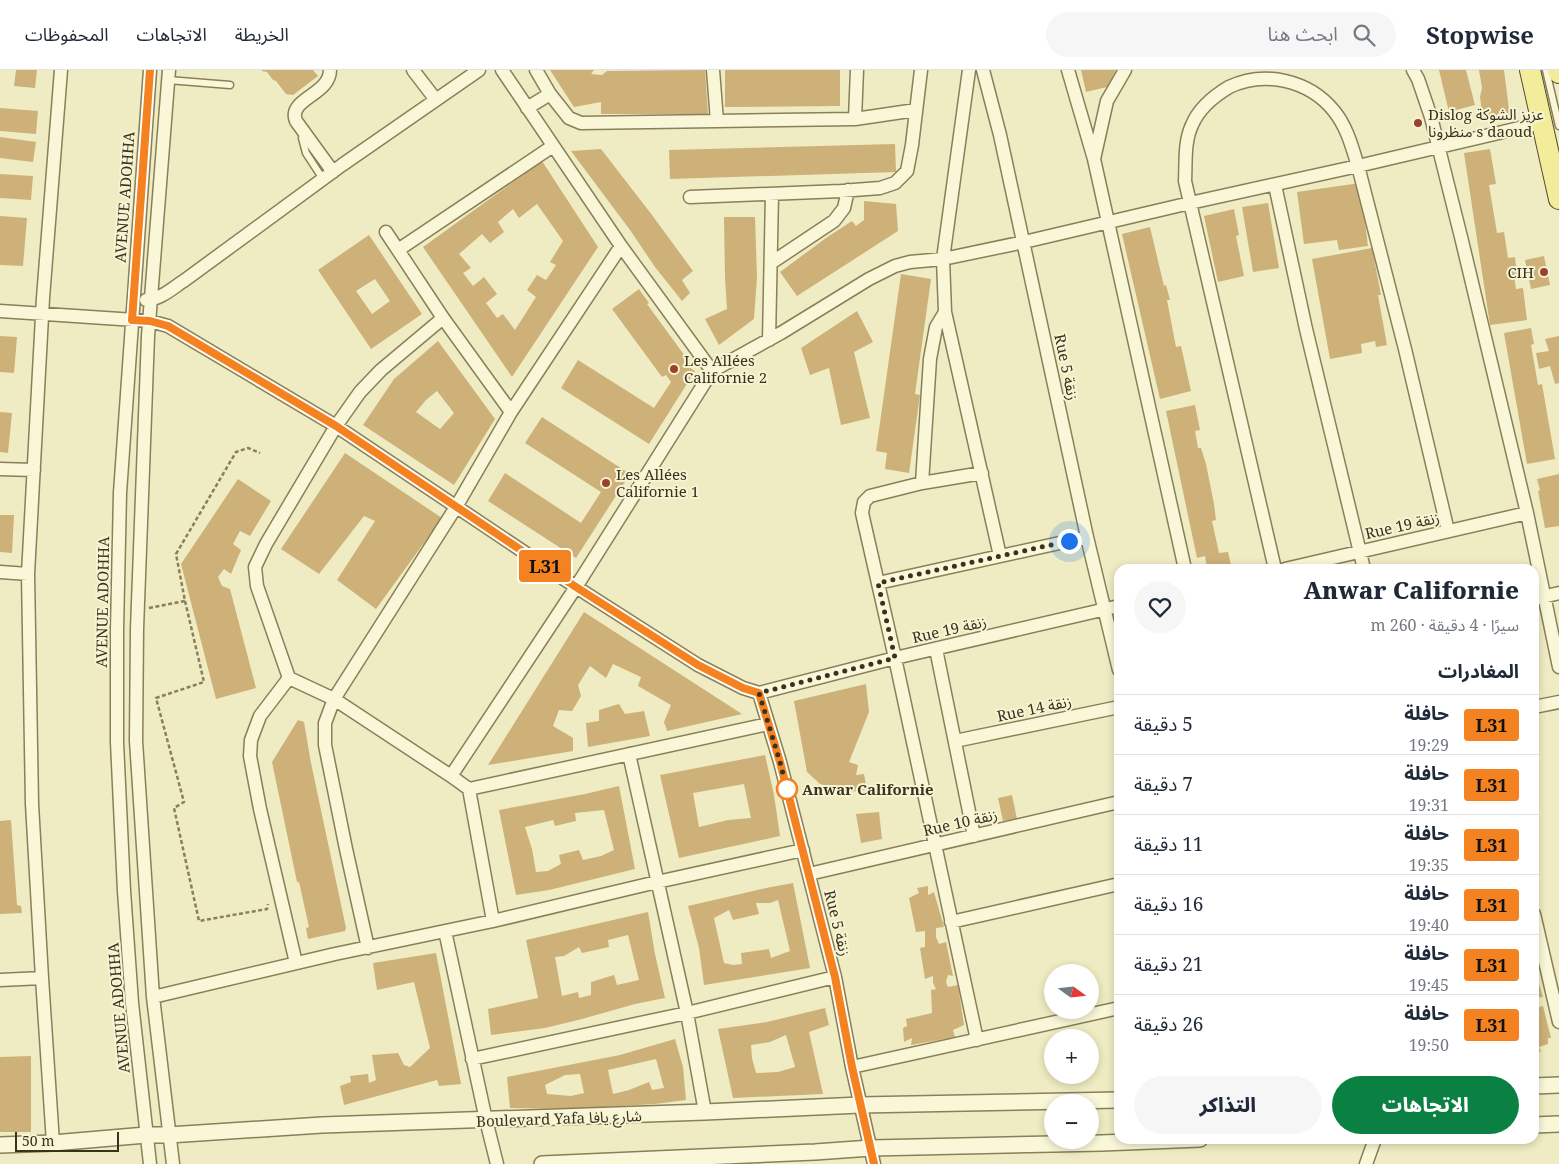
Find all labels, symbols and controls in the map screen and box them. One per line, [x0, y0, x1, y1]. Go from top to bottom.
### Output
search box [1046, 12, 1396, 57]
text: Stopwise [1426, 18, 1534, 51]
text: ابحث هنا [1267, 21, 1338, 47]
icon: search [1350, 21, 1378, 49]
text: المحفوظات [25, 22, 109, 46]
text: الاتجاهات [137, 22, 207, 46]
text: الخريطة [235, 22, 289, 46]
place label: Dislog عزيز الشوكة منظرونا s daoud [1428, 104, 1544, 141]
marker: Dislog عزيز الشوكة منظرونا s daoud [1412, 117, 1424, 129]
street label: AVENUE ADOHHA [109, 130, 139, 263]
place label: CIH [1507, 262, 1534, 282]
marker: CIH [1538, 266, 1550, 278]
street label: Rue 5 زنقة [1050, 332, 1084, 402]
place label: Les Allées Californie 2 [684, 350, 767, 387]
marker: Les Allées Californie 2 [668, 363, 680, 375]
place label: Les Allées Californie 1 [616, 464, 699, 501]
marker: Les Allées Californie 1 [600, 477, 612, 489]
street label: Rue 19 زنقة [1363, 507, 1441, 543]
your location [1057, 529, 1082, 554]
street label: AVENUE ADOHHA [91, 536, 113, 668]
line badge: L31 [516, 550, 574, 582]
text: L31 [529, 554, 561, 578]
text: Anwar Californie [1304, 573, 1519, 606]
button: heart [1134, 581, 1186, 633]
street label: Rue 19 زنقة [910, 611, 988, 647]
text: سيرًا · 4 دقيقة · 260 m [1370, 614, 1519, 636]
text: المغادرات [1438, 658, 1519, 684]
street label: Rue 14 زنقة [995, 690, 1073, 726]
text: حافلة [1404, 700, 1449, 726]
text: 5 دقيقة [1134, 711, 1193, 737]
text: L31 [1475, 713, 1508, 737]
text: 19:29 [1409, 734, 1449, 756]
text: حافلة [1404, 760, 1449, 786]
text: 7 دقيقة [1134, 771, 1193, 797]
text: L31 [1475, 773, 1508, 797]
marker: Anwar Californie [776, 778, 798, 800]
place label: Anwar Californie [802, 779, 934, 799]
text: 19:31 [1409, 794, 1449, 816]
street label: Rue 10 زنقة [921, 804, 999, 840]
text: حافلة [1404, 820, 1449, 846]
text: 11 دقيقة [1134, 831, 1203, 857]
text: L31 [1475, 833, 1508, 857]
text: 19:35 [1409, 854, 1449, 876]
text: حافلة [1404, 880, 1449, 906]
street label: Rue 5 زنقة [820, 888, 856, 958]
text: 16 دقيقة [1134, 891, 1203, 917]
text: L31 [1475, 893, 1508, 917]
text: 19:40 [1409, 914, 1449, 936]
text: حافلة [1404, 940, 1449, 966]
street label: AVENUE ADOHHA [102, 941, 134, 1074]
text: 21 دقيقة [1134, 951, 1203, 977]
text: L31 [1475, 953, 1508, 977]
north arrow [1044, 964, 1099, 1019]
map controls [1044, 964, 1099, 1149]
text: 19:45 [1409, 974, 1449, 996]
text: حافلة [1404, 1000, 1449, 1026]
text: 26 دقيقة [1134, 1011, 1203, 1037]
text: L31 [1475, 1013, 1508, 1037]
button: + [1044, 1029, 1099, 1084]
text: 19:50 [1409, 1034, 1449, 1056]
button: التذاكر [1134, 1076, 1322, 1134]
button: الاتجاهات [1332, 1076, 1519, 1134]
button: − [1044, 1094, 1099, 1149]
street label: Boulevard Yafa شارع يافا [476, 1105, 643, 1134]
scale bar [15, 1129, 119, 1152]
text: 50 m [22, 1131, 55, 1150]

